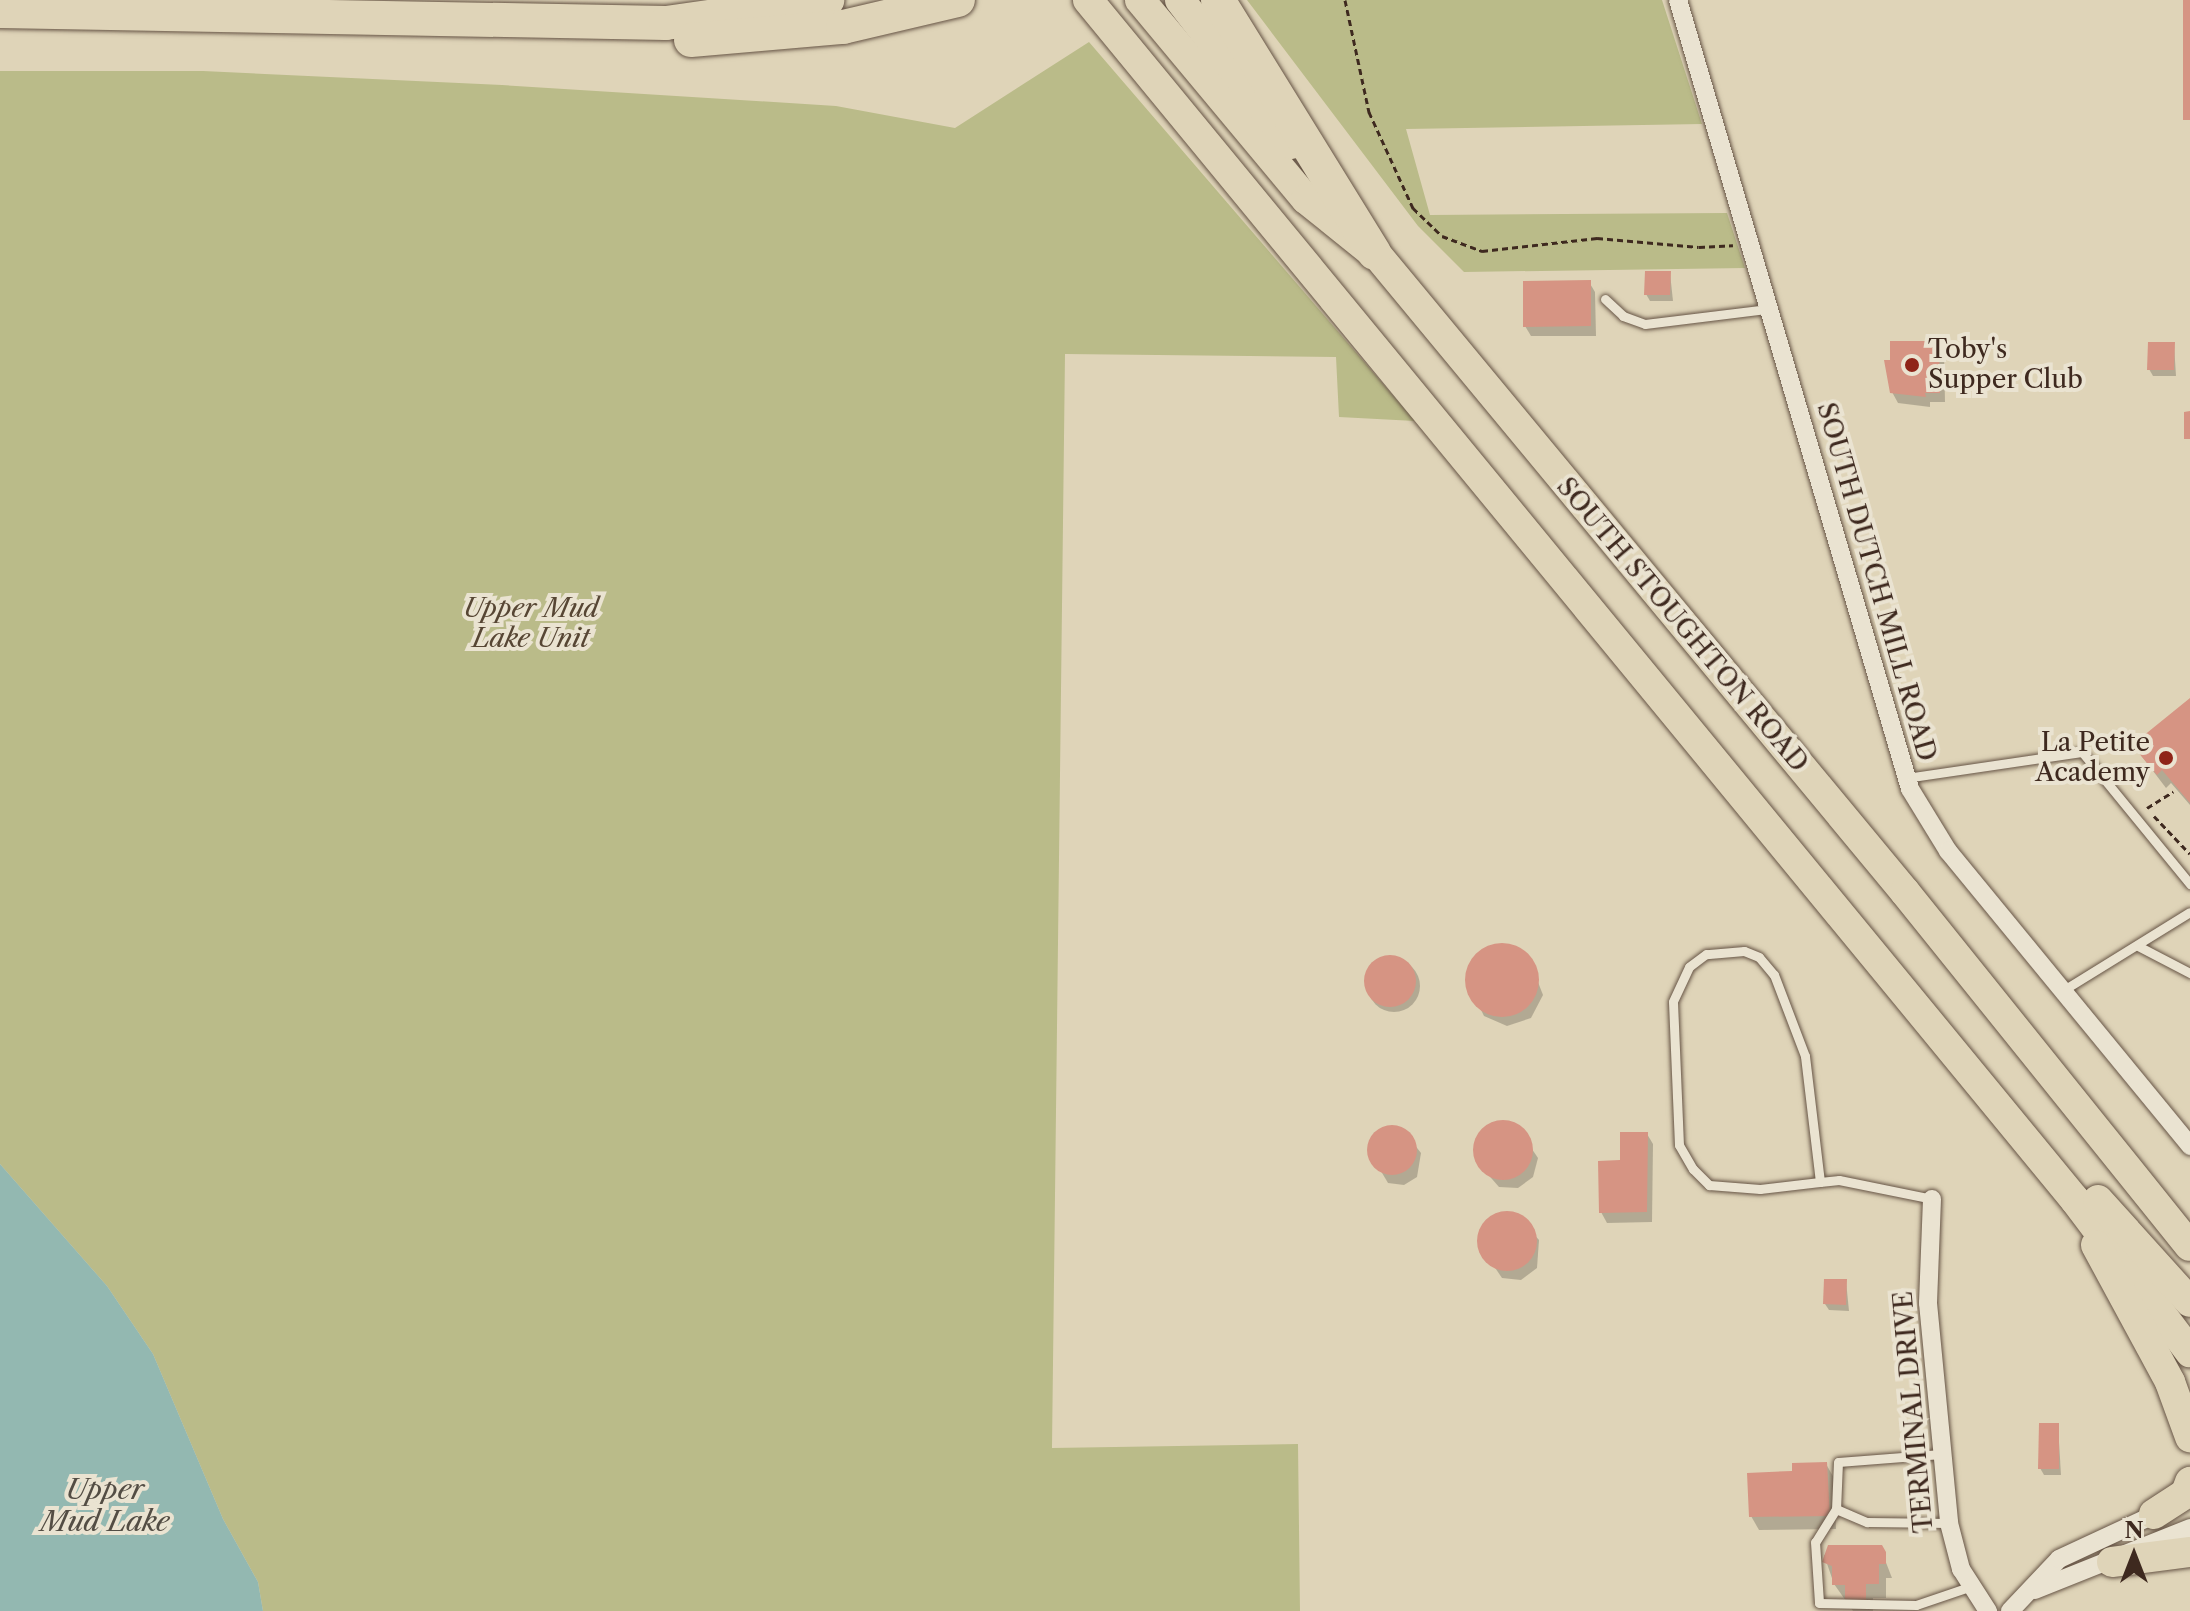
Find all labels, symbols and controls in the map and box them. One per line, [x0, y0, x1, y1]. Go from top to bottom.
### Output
place label: Toby's Supper Club [1928, 334, 2084, 396]
marker: Toby's Supper Club [1903, 356, 1921, 374]
street label: SOUTH DUTCH MILL ROAD [1810, 399, 1942, 765]
street label: SOUTH STOUGHTON ROAD [1550, 472, 1814, 778]
park label: Upper Mud Lake Unit [463, 593, 599, 654]
place label: La Petite Academy [2035, 727, 2150, 788]
marker: La Petite Academy [2157, 749, 2175, 767]
street label: TERMINAL DRIVE [1888, 1289, 1940, 1535]
water label: Upper Mud Lake [40, 1472, 170, 1538]
north arrow [2094, 1515, 2174, 1595]
text: N [2124, 1517, 2144, 1544]

